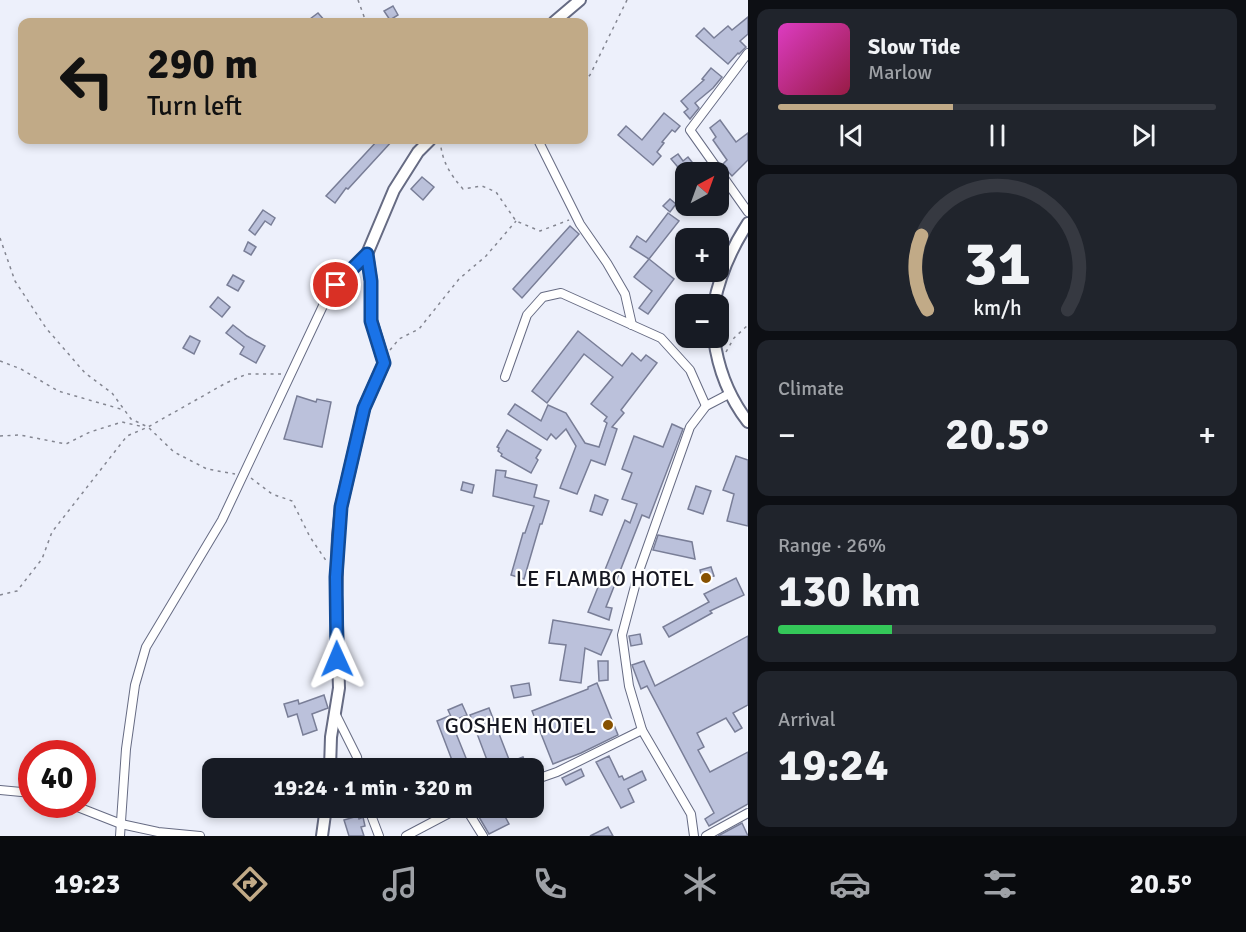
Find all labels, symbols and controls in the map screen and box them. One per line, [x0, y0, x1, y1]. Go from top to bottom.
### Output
text: Slow Tide [868, 33, 960, 60]
text: 290 m [147, 39, 258, 90]
icon: left [48, 42, 126, 120]
text: Marlow [868, 60, 932, 85]
text: Turn left [147, 90, 242, 123]
icon: previous [835, 119, 868, 152]
icon: pause [981, 119, 1014, 152]
icon: next [1127, 119, 1160, 152]
north arrow [675, 162, 729, 216]
map controls [675, 162, 729, 348]
text: 31 [963, 225, 1031, 302]
button: + [675, 228, 729, 282]
pin [310, 259, 361, 310]
icon: arrive [319, 268, 352, 301]
button: − [675, 294, 729, 348]
text: km/h [973, 295, 1021, 321]
text: Climate [778, 376, 844, 401]
text: 20.5° [945, 407, 1049, 462]
text: − [778, 415, 796, 456]
text: + [1198, 415, 1216, 456]
text: Range · 26% [778, 533, 886, 558]
text: 130 km [778, 564, 921, 619]
place label: LE FLAMBO HOTEL [516, 565, 694, 592]
marker: LE FLAMBO HOTEL [699, 571, 713, 585]
position arrow [305, 627, 369, 691]
text: Arrival [778, 707, 836, 732]
place label: GOSHEN HOTEL [445, 712, 596, 739]
marker: GOSHEN HOTEL [601, 718, 615, 732]
text: 19:24 [778, 738, 888, 793]
speed limit sign: 40 [18, 740, 96, 818]
text: 19:24 · 1 min · 320 m [273, 774, 473, 801]
icon: directions [229, 863, 271, 905]
icon: music [379, 863, 421, 905]
icon: phone [529, 863, 571, 905]
icon: climate [679, 863, 721, 905]
icon: car [829, 863, 871, 905]
icon: filters [979, 863, 1021, 905]
text: 19:23 [54, 868, 120, 901]
text: 20.5° [1130, 868, 1192, 901]

